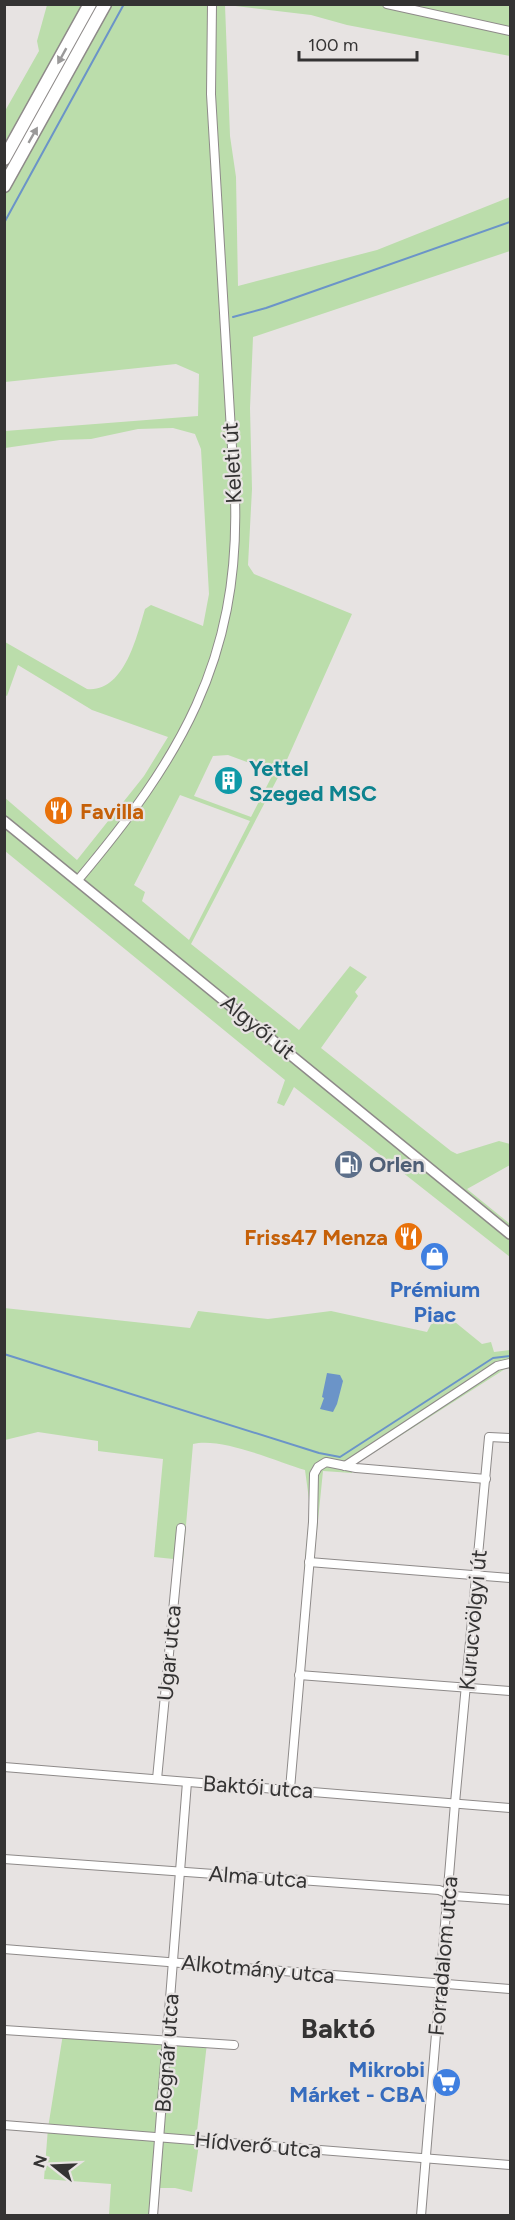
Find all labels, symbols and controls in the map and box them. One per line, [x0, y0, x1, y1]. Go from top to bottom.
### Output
scale bar [299, 24, 418, 62]
text: 100 m [308, 34, 358, 56]
one-way arrow [57, 47, 67, 64]
one-way arrow [28, 127, 39, 143]
street label: Keleti út [216, 422, 248, 504]
place label: Yettel Szeged MSC [249, 755, 377, 807]
building icon: Yettel Szeged MSC [212, 765, 244, 797]
restaurant icon: Favilla [43, 795, 75, 827]
place label: Favilla [80, 798, 144, 825]
street label: Algyői út [215, 989, 301, 1065]
fuel station icon: Orlen [332, 1148, 364, 1180]
place label: Orlen [369, 1151, 425, 1178]
restaurant icon: Friss47 Menza [393, 1221, 425, 1253]
place label: Friss47 Menza [244, 1224, 388, 1251]
shop icon: Prémium Piac [419, 1241, 451, 1273]
place label: Prémium Piac [390, 1276, 480, 1328]
street label: Kurucvölgyi út [453, 1548, 493, 1692]
street label: Ugar utca [151, 1604, 187, 1702]
street label: Baktói utca [202, 1770, 314, 1804]
street label: Alma utca [208, 1860, 308, 1894]
street label: Forradalom utca [423, 1875, 463, 2037]
street label: Alkotmány utca [180, 1949, 336, 1989]
street label: Bognár utca [149, 1993, 185, 2113]
district label: Baktó [301, 2011, 375, 2045]
place label: Mikrobi Márket - CBA [289, 2056, 425, 2108]
supermarket icon: Mikrobi Márket - CBA [430, 2066, 462, 2098]
street label: Hídverő utca [194, 2126, 322, 2164]
north arrow [24, 2136, 84, 2196]
text: N [29, 2153, 51, 2170]

